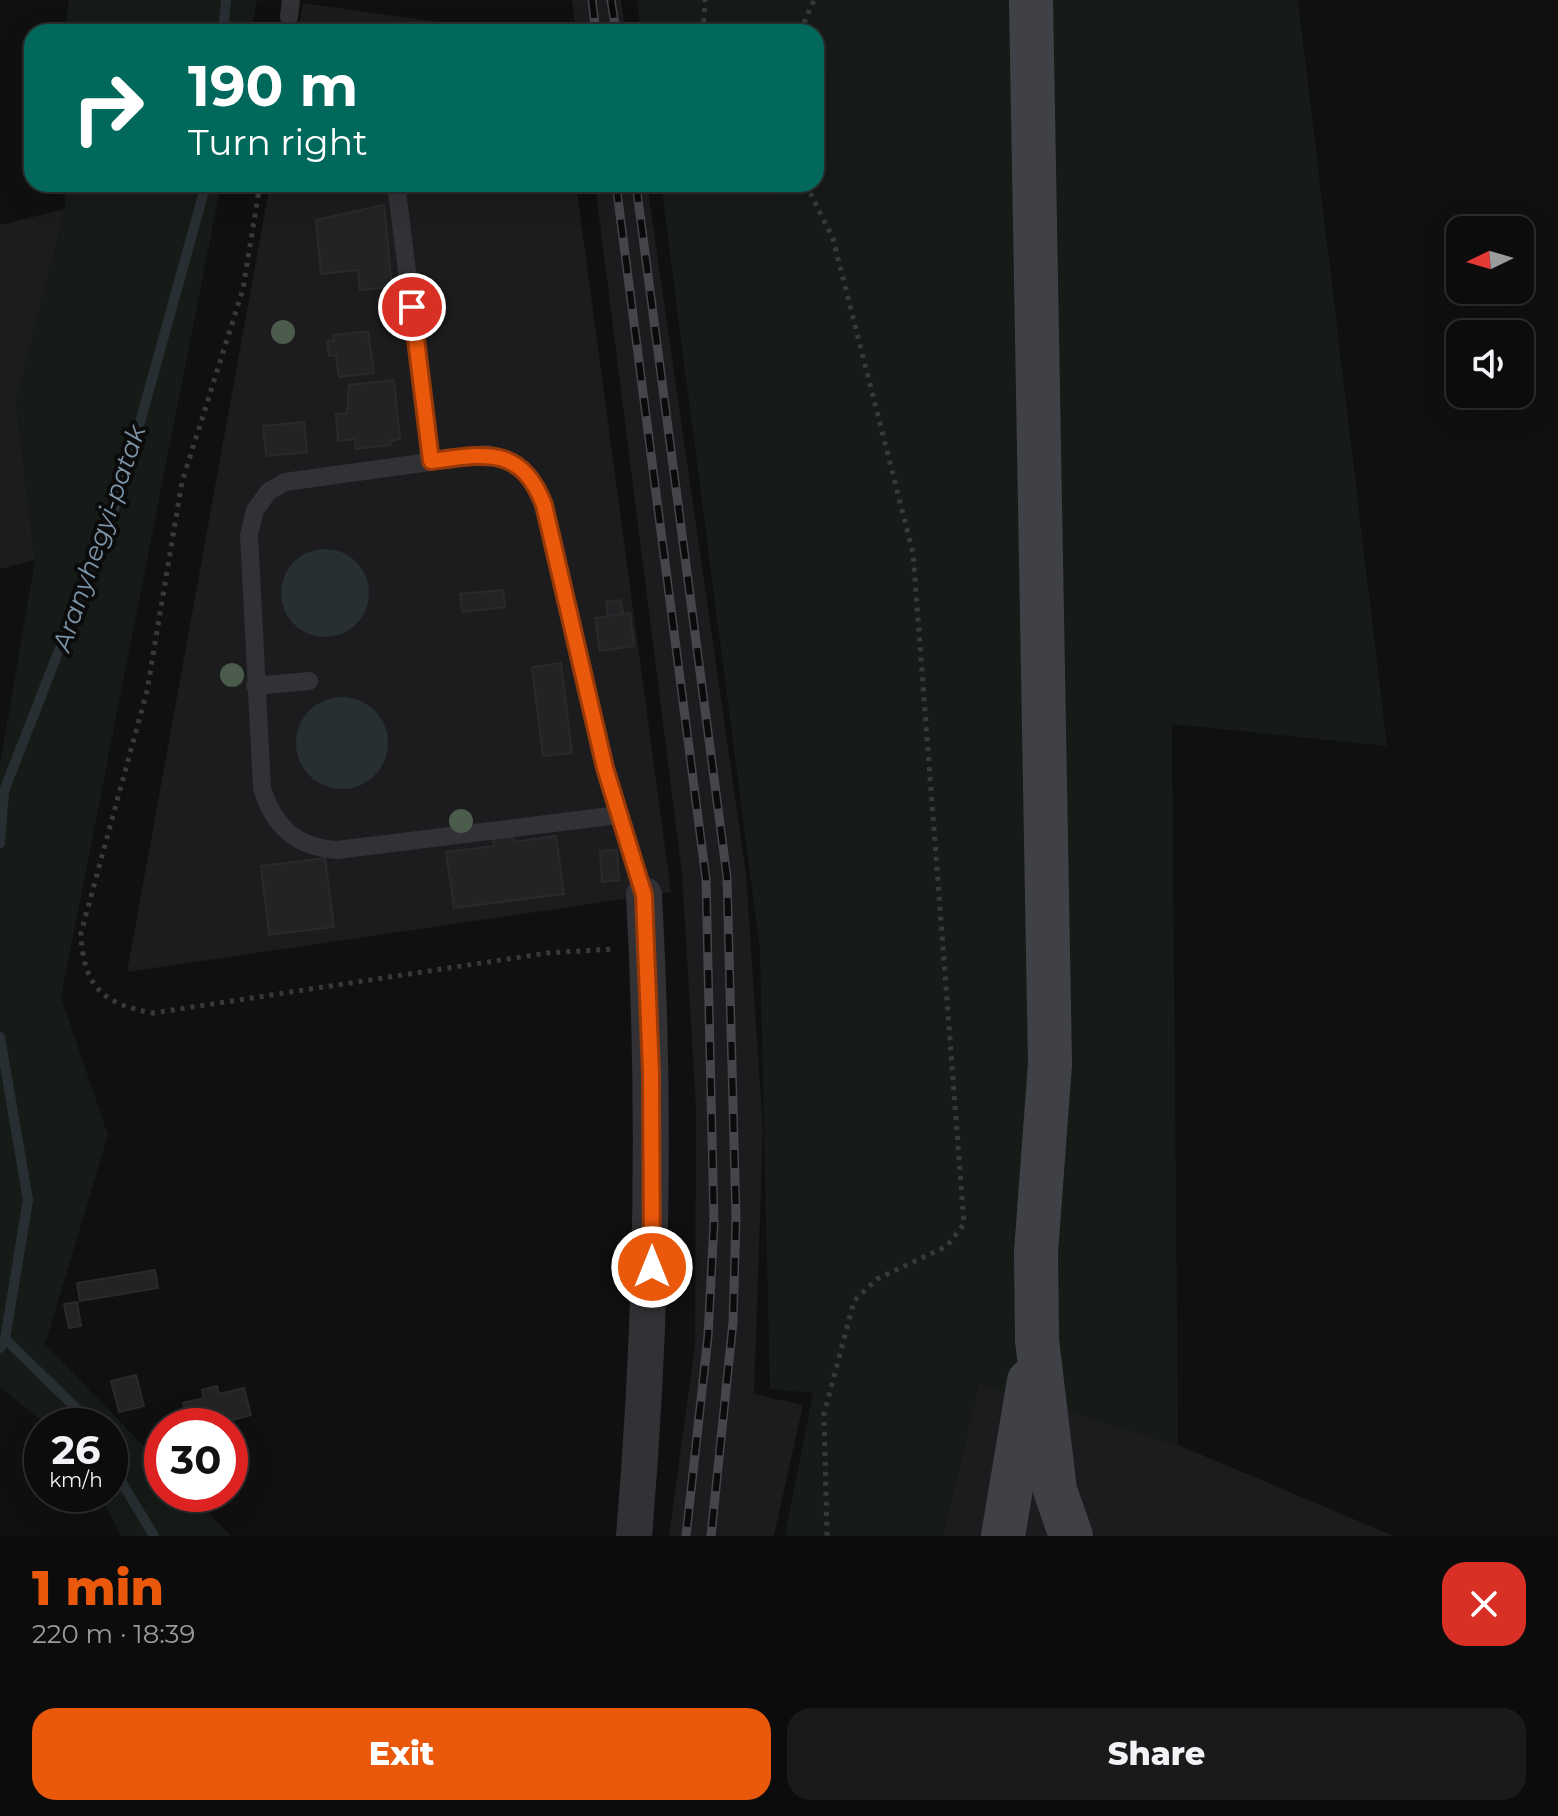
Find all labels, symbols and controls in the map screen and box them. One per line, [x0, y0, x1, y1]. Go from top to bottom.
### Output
text: 190 m [188, 52, 358, 120]
icon: right [56, 56, 160, 160]
text: Turn right [188, 120, 368, 164]
north arrow [1446, 216, 1534, 304]
map controls [1446, 216, 1534, 408]
pin [378, 273, 446, 341]
icon: arrive [390, 285, 434, 329]
button: sound [1446, 320, 1534, 408]
water label: Aranyhegyi-patak [45, 419, 153, 657]
position arrow [610, 1225, 694, 1309]
speed limit sign: 30 [144, 1408, 248, 1512]
text: 26 [51, 1425, 101, 1474]
text: km/h [49, 1468, 103, 1492]
text: 1 min [32, 1559, 164, 1617]
button: close [1442, 1562, 1526, 1646]
text: 220 m · 18:39 [32, 1618, 195, 1650]
button: Exit [32, 1708, 771, 1800]
button: Share [787, 1708, 1526, 1800]

